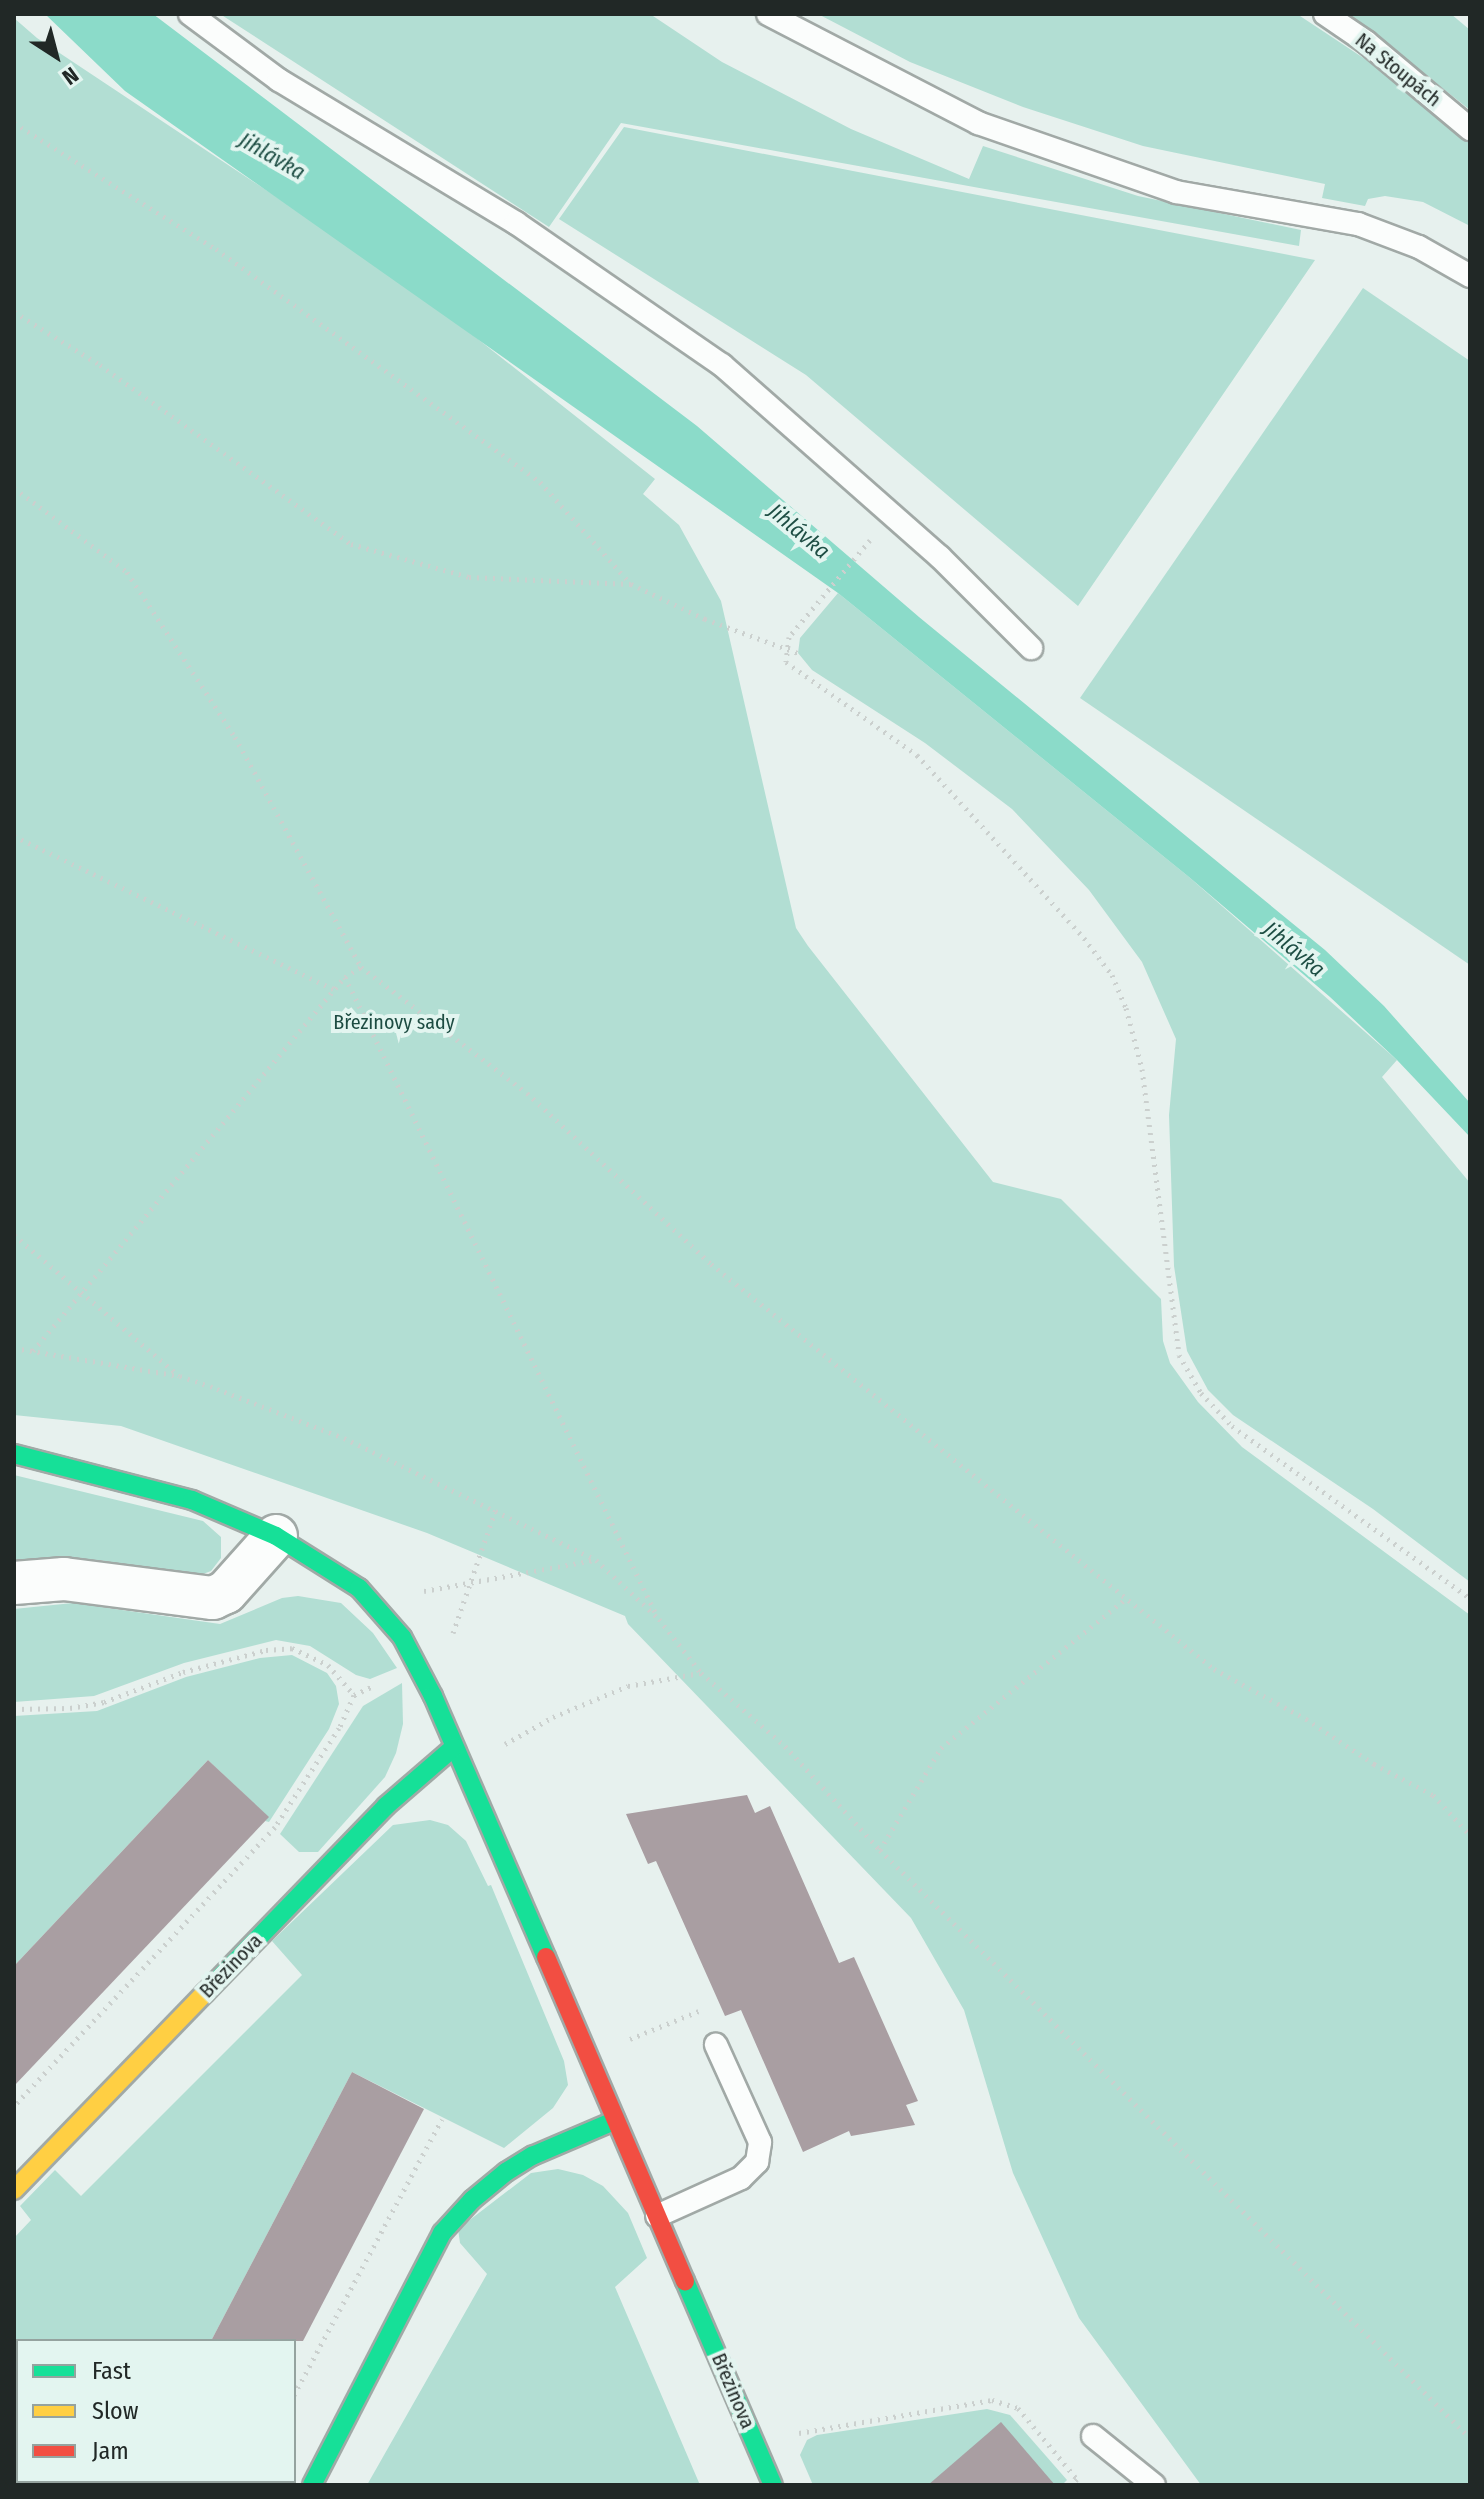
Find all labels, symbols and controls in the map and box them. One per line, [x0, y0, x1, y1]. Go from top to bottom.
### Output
north arrow [16, 16, 96, 96]
street label: Na Stoupách [1350, 28, 1446, 112]
text: N [57, 61, 84, 91]
water label: Jihlávka [234, 127, 310, 185]
water label: Jihlávka [763, 498, 835, 564]
water label: Jihlávka [1258, 916, 1330, 982]
park label: Březinovy sady [333, 1010, 455, 1034]
street label: Březinova [195, 1929, 267, 2003]
legend [16, 2339, 296, 2483]
street label: Březinova [706, 2350, 760, 2432]
text: Fast [92, 2357, 131, 2385]
text: Slow [92, 2397, 138, 2425]
text: Jam [92, 2437, 129, 2465]

